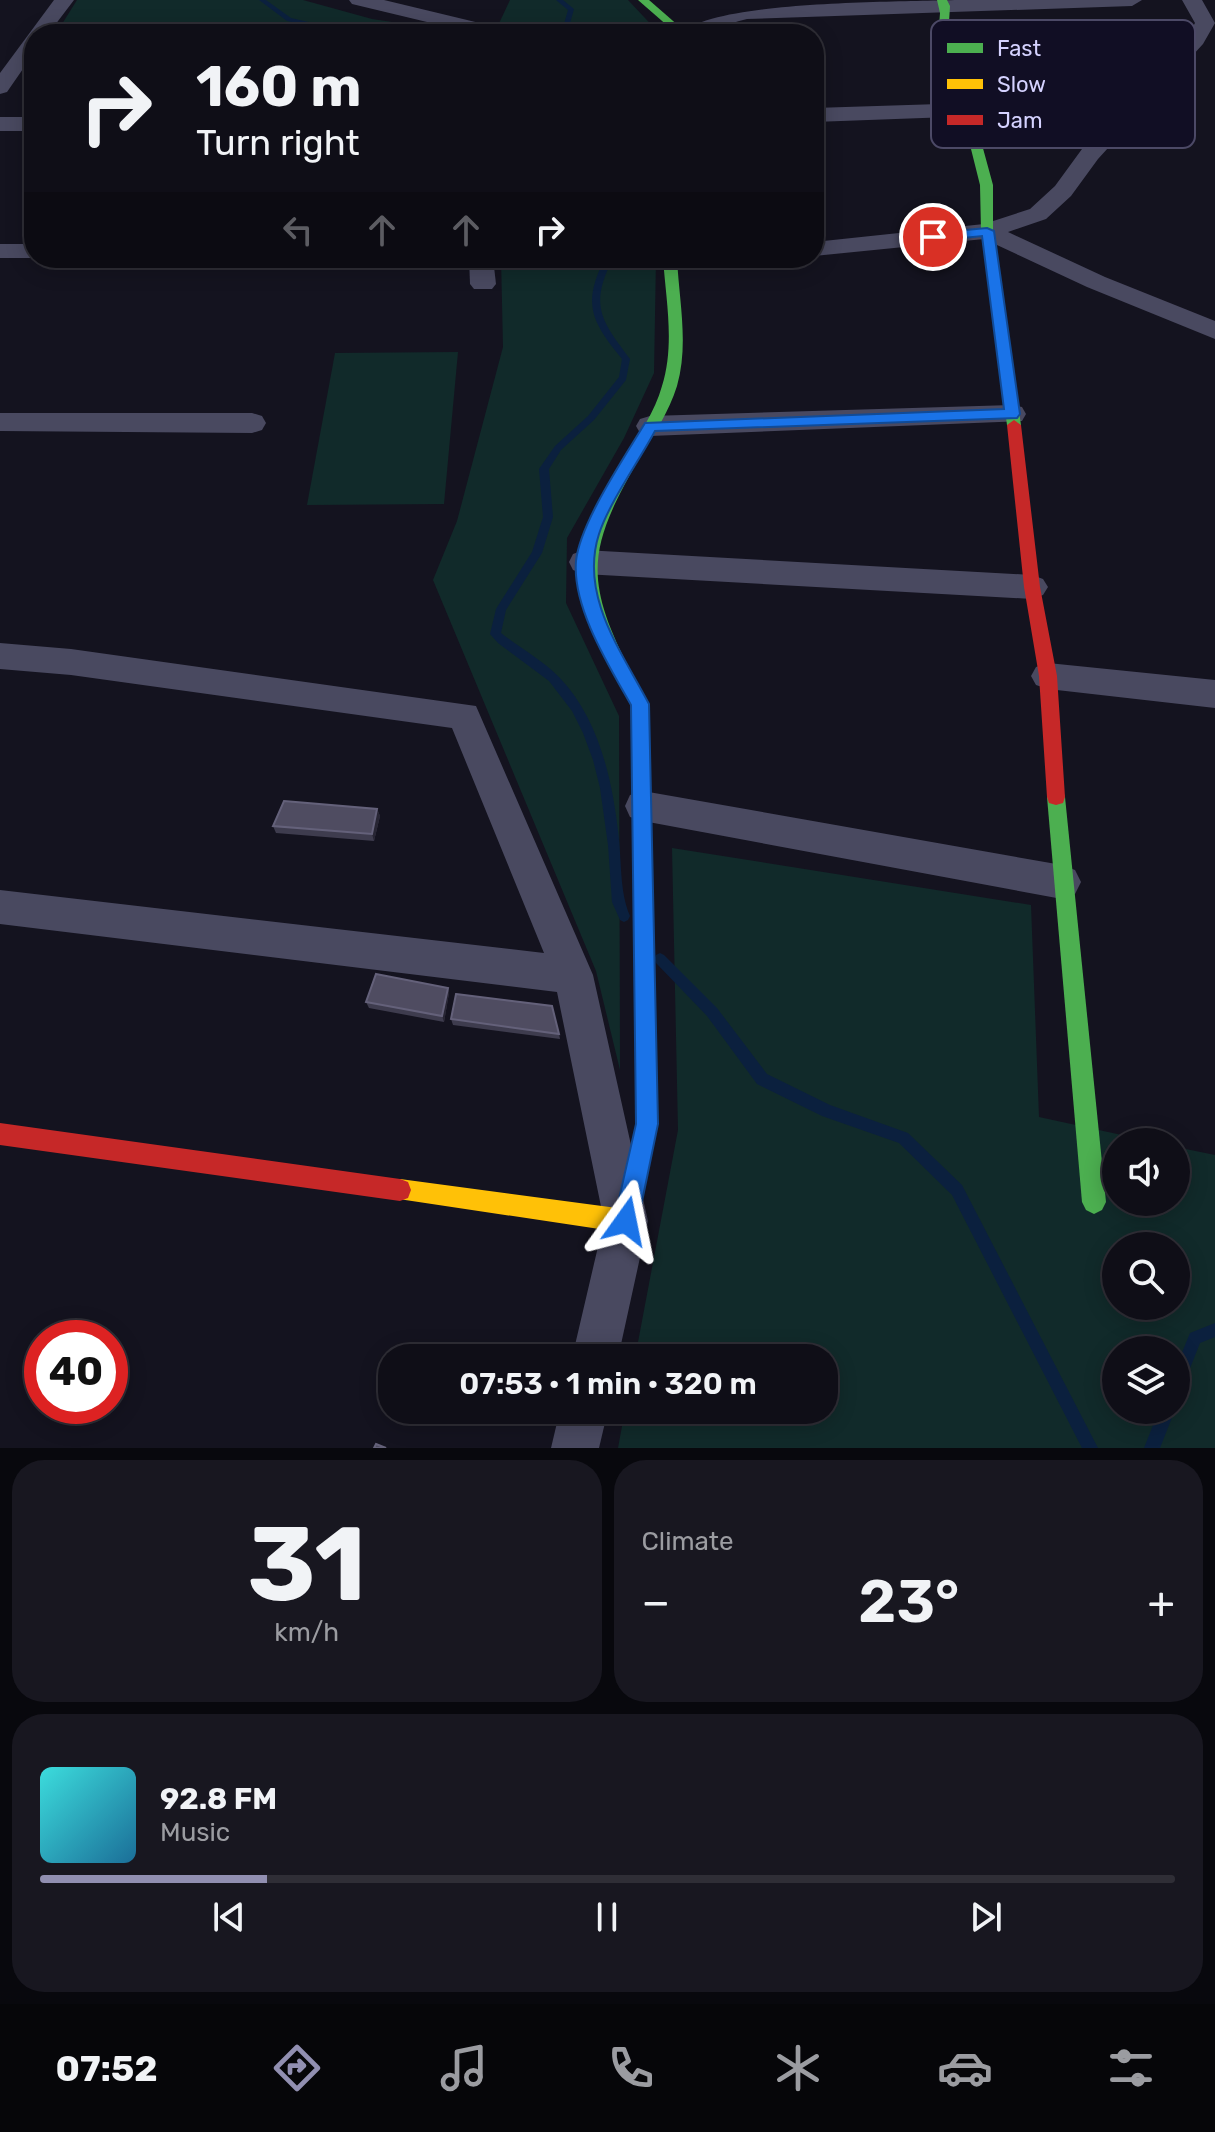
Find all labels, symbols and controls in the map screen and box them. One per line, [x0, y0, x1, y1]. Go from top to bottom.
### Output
legend [931, 20, 1195, 148]
text: Fast [997, 35, 1042, 62]
text: 160 m [196, 54, 362, 120]
icon: right [64, 56, 168, 160]
text: Slow [997, 71, 1046, 98]
text: Jam [997, 107, 1043, 134]
text: Turn right [196, 121, 360, 164]
pin [899, 203, 967, 271]
icon: left [276, 208, 320, 252]
icon: ahead [360, 208, 404, 252]
icon: ahead [444, 208, 488, 252]
icon: right [528, 208, 572, 252]
icon: arrive [911, 215, 955, 259]
map controls [1102, 1128, 1190, 1424]
button: sound [1102, 1128, 1190, 1216]
position arrow [584, 1179, 668, 1263]
button: search [1102, 1232, 1190, 1320]
speed limit sign: 40 [24, 1320, 128, 1424]
button: layers [1102, 1336, 1190, 1424]
text: 07:53 · 1 min · 320 m [459, 1366, 757, 1402]
text: 31 [247, 1503, 366, 1626]
text: Climate [642, 1526, 734, 1557]
text: 23° [858, 1566, 959, 1637]
text: − [642, 1576, 670, 1628]
text: + [1148, 1576, 1175, 1628]
text: km/h [274, 1617, 339, 1648]
text: 92.8 FM [160, 1781, 277, 1817]
text: Music [160, 1817, 230, 1848]
icon: previous [207, 1895, 251, 1939]
icon: pause [585, 1895, 629, 1939]
icon: next [964, 1895, 1008, 1939]
icon: directions [269, 2040, 325, 2096]
icon: music [436, 2040, 492, 2096]
icon: phone [603, 2040, 659, 2096]
icon: climate [770, 2040, 826, 2096]
icon: car [937, 2040, 993, 2096]
icon: filters [1103, 2040, 1159, 2096]
text: 07:52 [55, 2047, 158, 2090]

